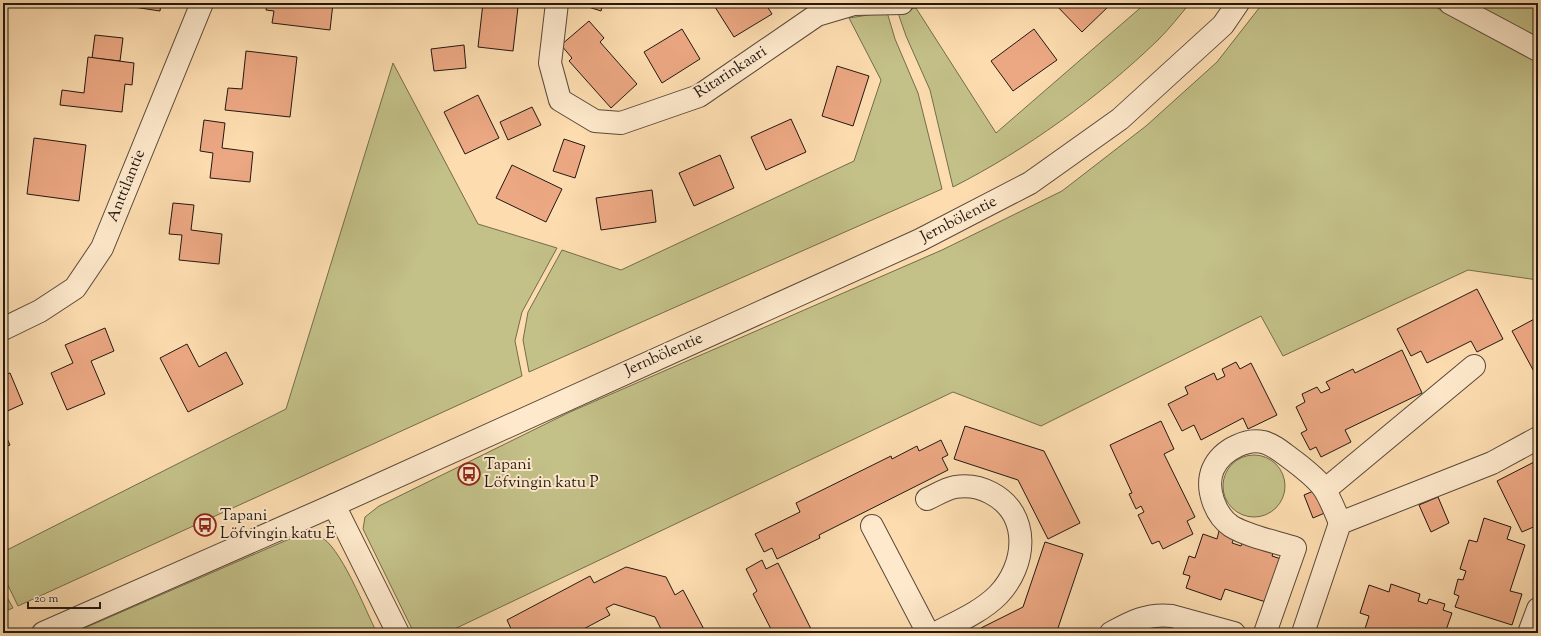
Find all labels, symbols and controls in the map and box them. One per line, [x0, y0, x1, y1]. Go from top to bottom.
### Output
street label: Ritarinkaari [690, 41, 772, 105]
street label: Anttilantie [102, 146, 152, 226]
street label: Jernbölentie [916, 191, 1001, 250]
street label: Jernbölentie [620, 328, 707, 383]
place label: Tapani Löfvingin katu P [484, 454, 598, 495]
bus stop icon: Tapani Löfvingin katu P [456, 461, 482, 487]
place label: Tapani Löfvingin katu E [220, 505, 335, 546]
bus stop icon: Tapani Löfvingin katu E [192, 512, 218, 538]
scale bar [28, 584, 100, 610]
text: 20 m [34, 590, 59, 608]

